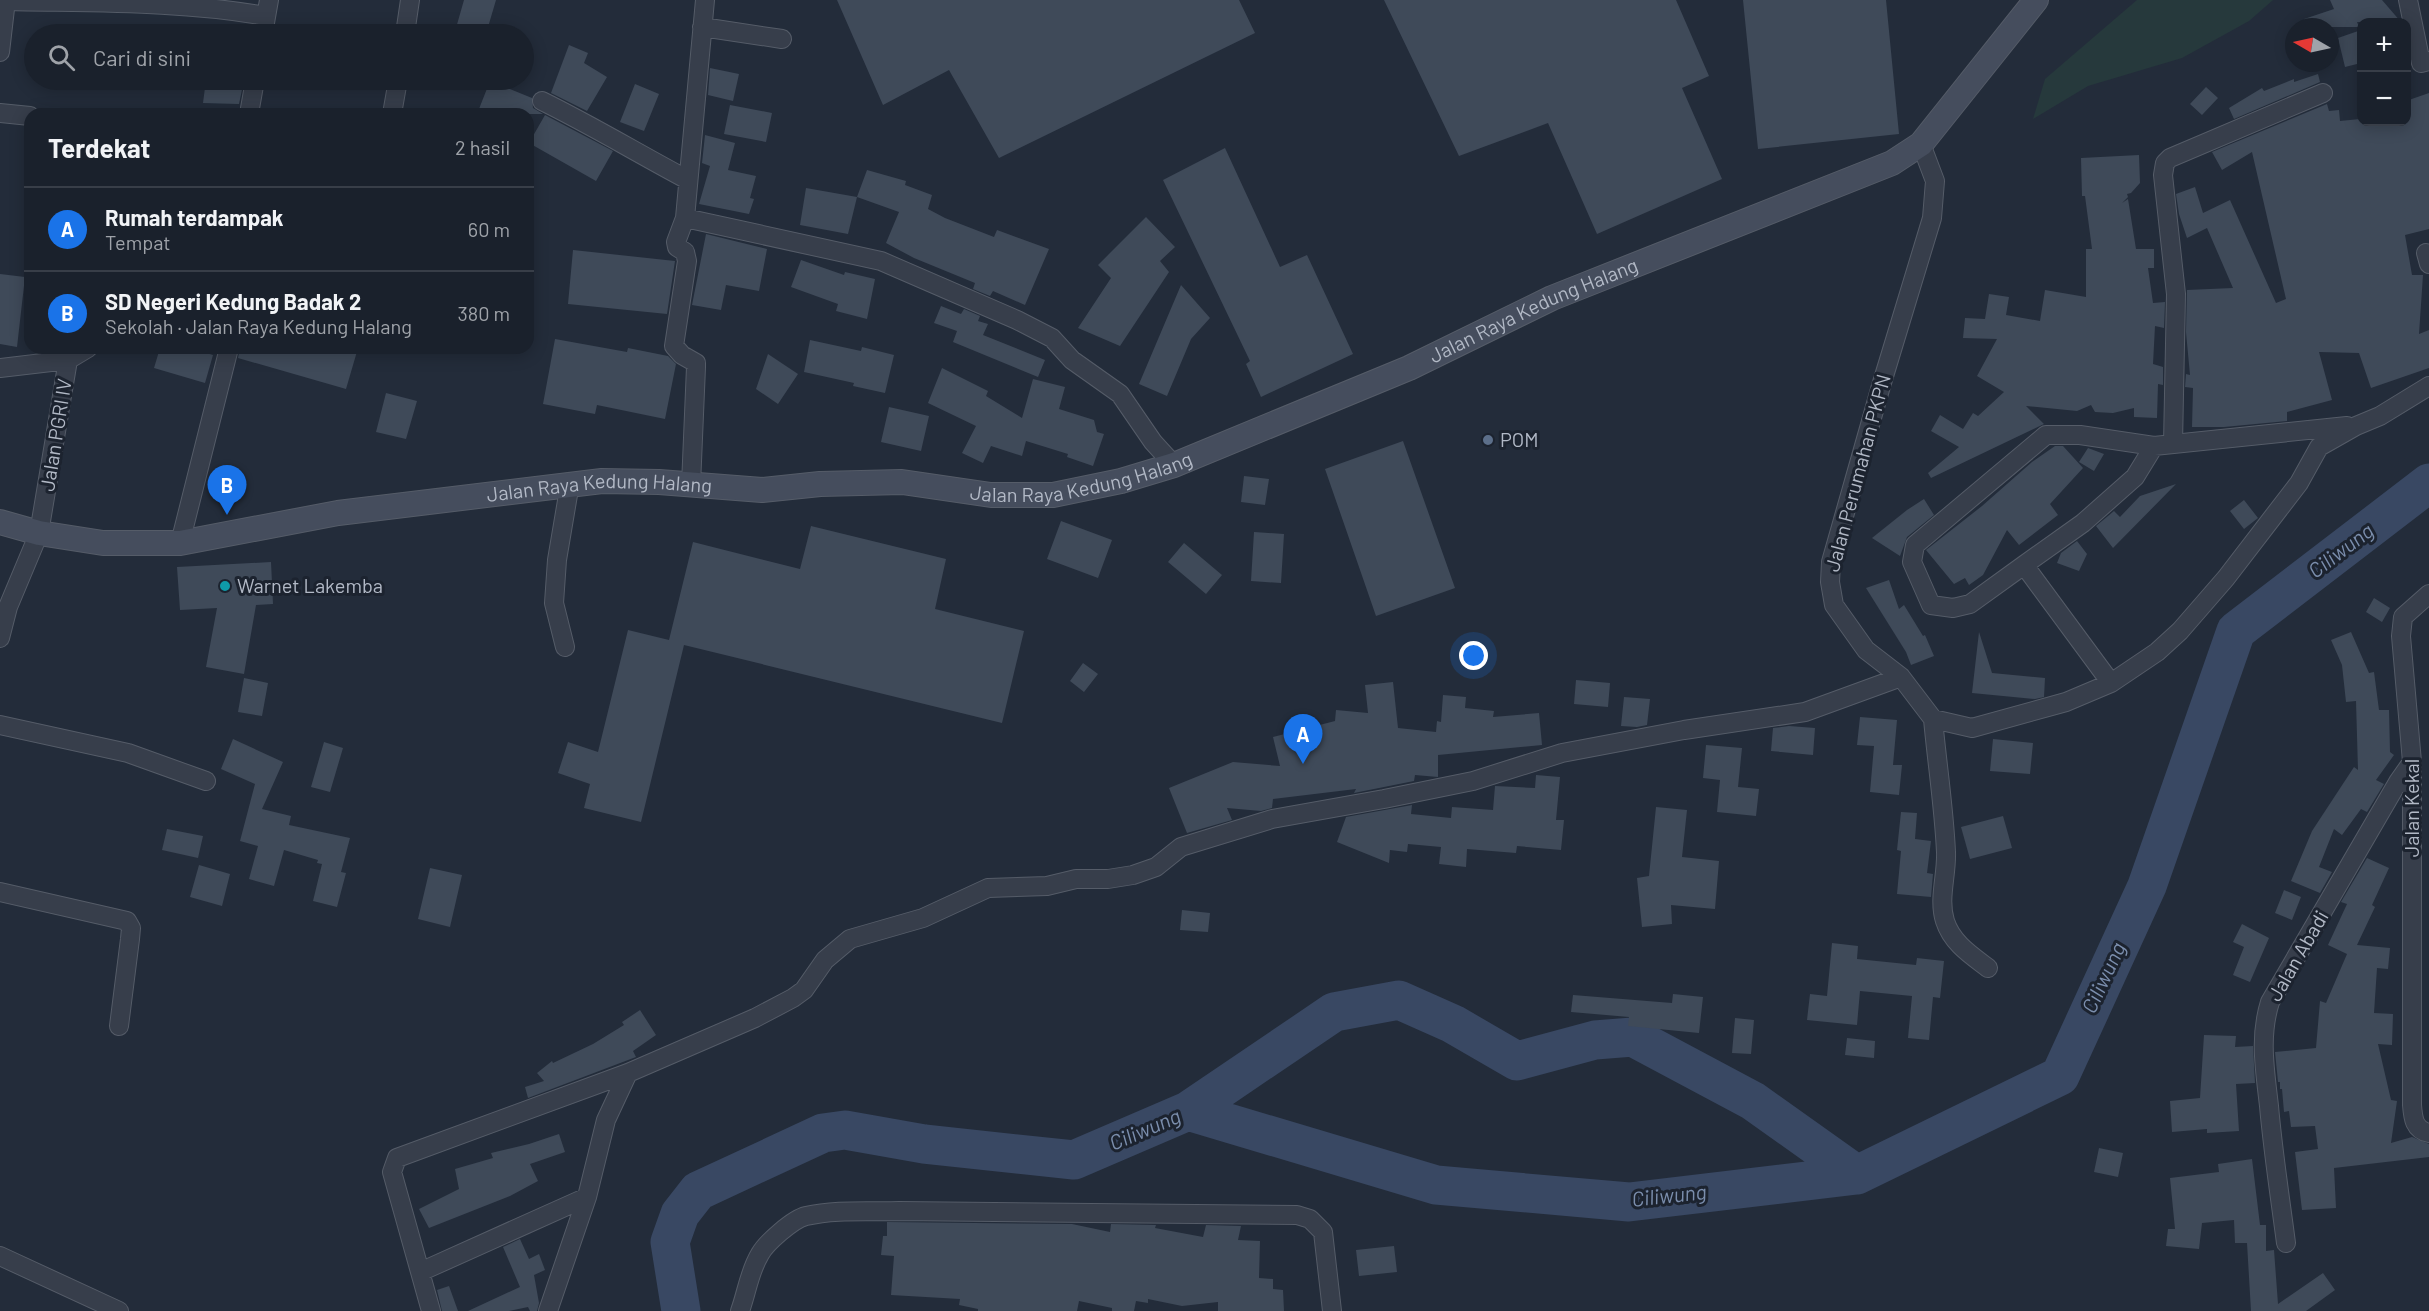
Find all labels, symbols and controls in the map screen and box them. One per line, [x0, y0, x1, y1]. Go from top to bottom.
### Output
north arrow [2285, 18, 2339, 72]
map controls [2357, 18, 2411, 126]
button: + [2357, 18, 2411, 72]
search box [24, 24, 534, 90]
icon: search [45, 41, 78, 74]
text: Cari di sini [93, 44, 191, 70]
button: − [2357, 72, 2411, 126]
text: Terdekat [48, 132, 150, 163]
text: 2 hasil [455, 135, 510, 159]
text: Rumah terdampak [105, 204, 284, 230]
text: A [61, 217, 74, 241]
text: 60 m [468, 217, 510, 241]
text: Tempat [105, 230, 171, 254]
street label: Jalan Raya Kedung Halang [1425, 252, 1641, 367]
text: SD Negeri Kedung Badak 2 [105, 288, 361, 314]
text: B [61, 301, 74, 325]
text: 380 m [457, 301, 510, 325]
text: Sekolah · Jalan Raya Kedung Halang [105, 314, 412, 338]
street label: Jalan Perumahan PKPN [1819, 371, 1895, 574]
street label: Jalan PGRI IV [34, 377, 76, 493]
place label: POM [1500, 427, 1539, 451]
marker: POM [1481, 433, 1495, 447]
street label: Jalan Raya Kedung Halang [969, 446, 1196, 506]
pin: B [208, 466, 246, 515]
street label: Jalan Raya Kedung Halang [485, 468, 713, 506]
water label: Ciliwung [2303, 517, 2378, 582]
place label: Warnet Lakemba [237, 573, 383, 597]
marker: Warnet Lakemba [218, 579, 232, 593]
your location [1459, 641, 1488, 670]
pin: A [1284, 714, 1322, 764]
street label: Jalan Kekal [2399, 759, 2423, 857]
street label: Jalan Abadi [2262, 906, 2333, 1005]
water label: Ciliwung [2075, 938, 2130, 1017]
water label: Ciliwung [1105, 1102, 1184, 1155]
water label: Ciliwung [1630, 1178, 1708, 1211]

